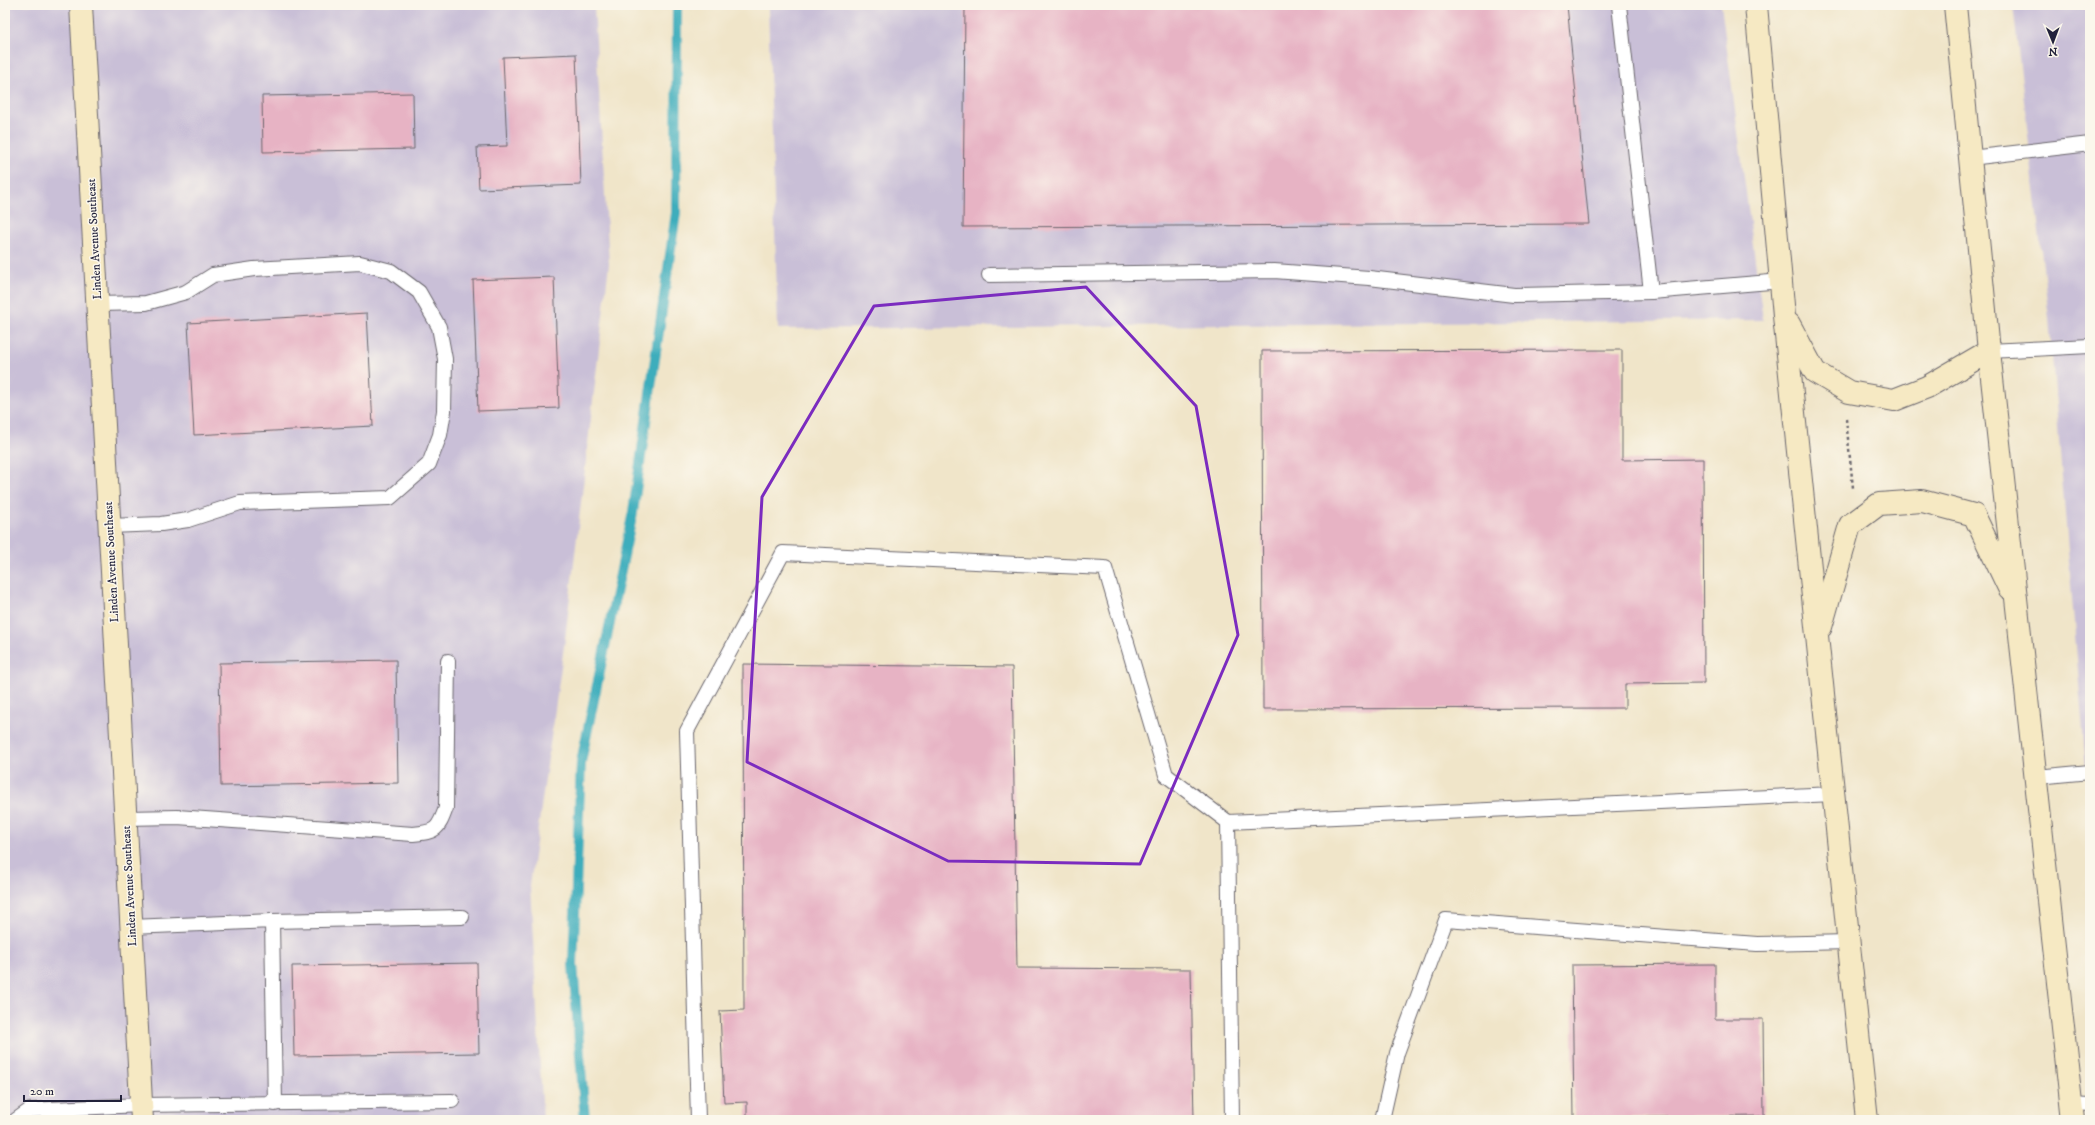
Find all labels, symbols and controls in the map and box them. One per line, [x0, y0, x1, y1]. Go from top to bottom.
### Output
north arrow [2033, 22, 2073, 62]
text: N [2049, 44, 2058, 58]
street label: Linden Avenue Southeast [84, 178, 105, 300]
street label: Linden Avenue Southeast [101, 501, 122, 623]
street label: Linden Avenue Southeast [119, 825, 140, 947]
scale bar [24, 1077, 121, 1103]
text: 20 m [30, 1084, 54, 1099]

